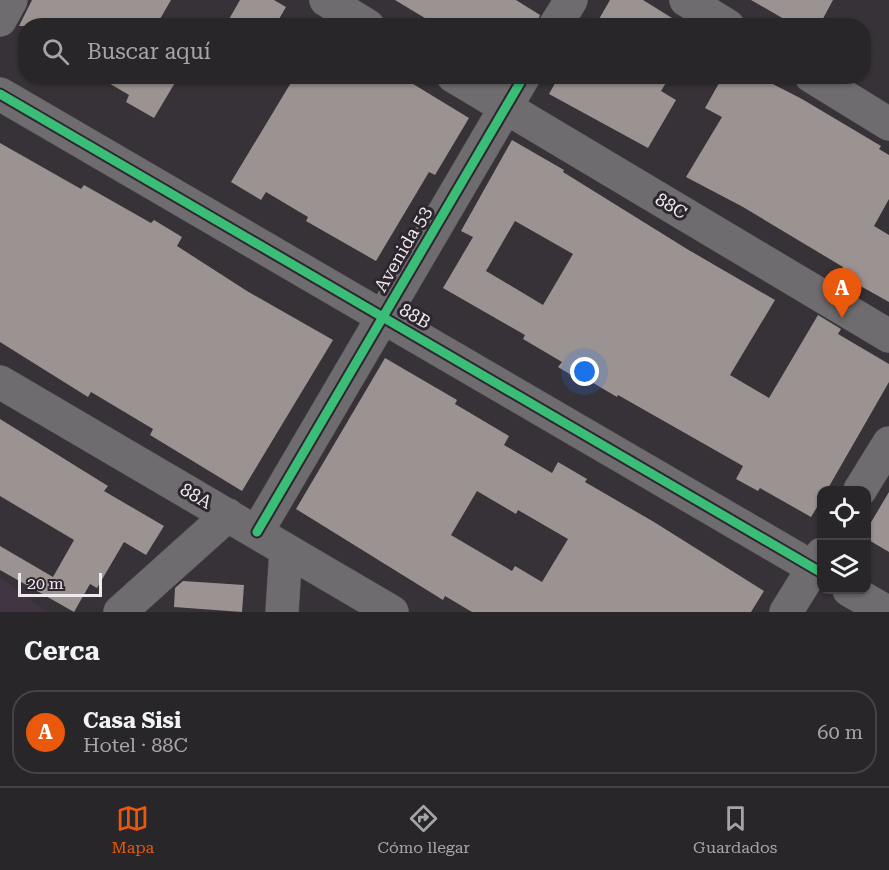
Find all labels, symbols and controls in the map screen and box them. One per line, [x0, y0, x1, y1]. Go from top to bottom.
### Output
search box [18, 18, 871, 84]
icon: search [39, 35, 72, 68]
text: Buscar aquí [87, 39, 211, 64]
street label: 88C [652, 188, 691, 223]
street label: Avenida 53 [370, 202, 436, 295]
pin: A [822, 268, 862, 318]
street label: 88B [396, 298, 434, 333]
your location [570, 357, 599, 386]
street label: 88A [177, 478, 216, 513]
map controls [817, 486, 871, 594]
button: locate [817, 486, 871, 540]
button: layers [817, 540, 871, 594]
scale bar [18, 570, 102, 598]
text: 20 m [27, 574, 64, 593]
text: Cerca [24, 636, 100, 666]
text: Casa Sisi [83, 708, 181, 733]
text: A [38, 720, 53, 744]
text: 60 m [817, 720, 863, 744]
text: Hotel · 88C [83, 733, 188, 757]
tab: Mapa [112, 802, 154, 857]
tab: Cómo llegar [377, 802, 470, 857]
tab: Guardados [693, 802, 777, 857]

